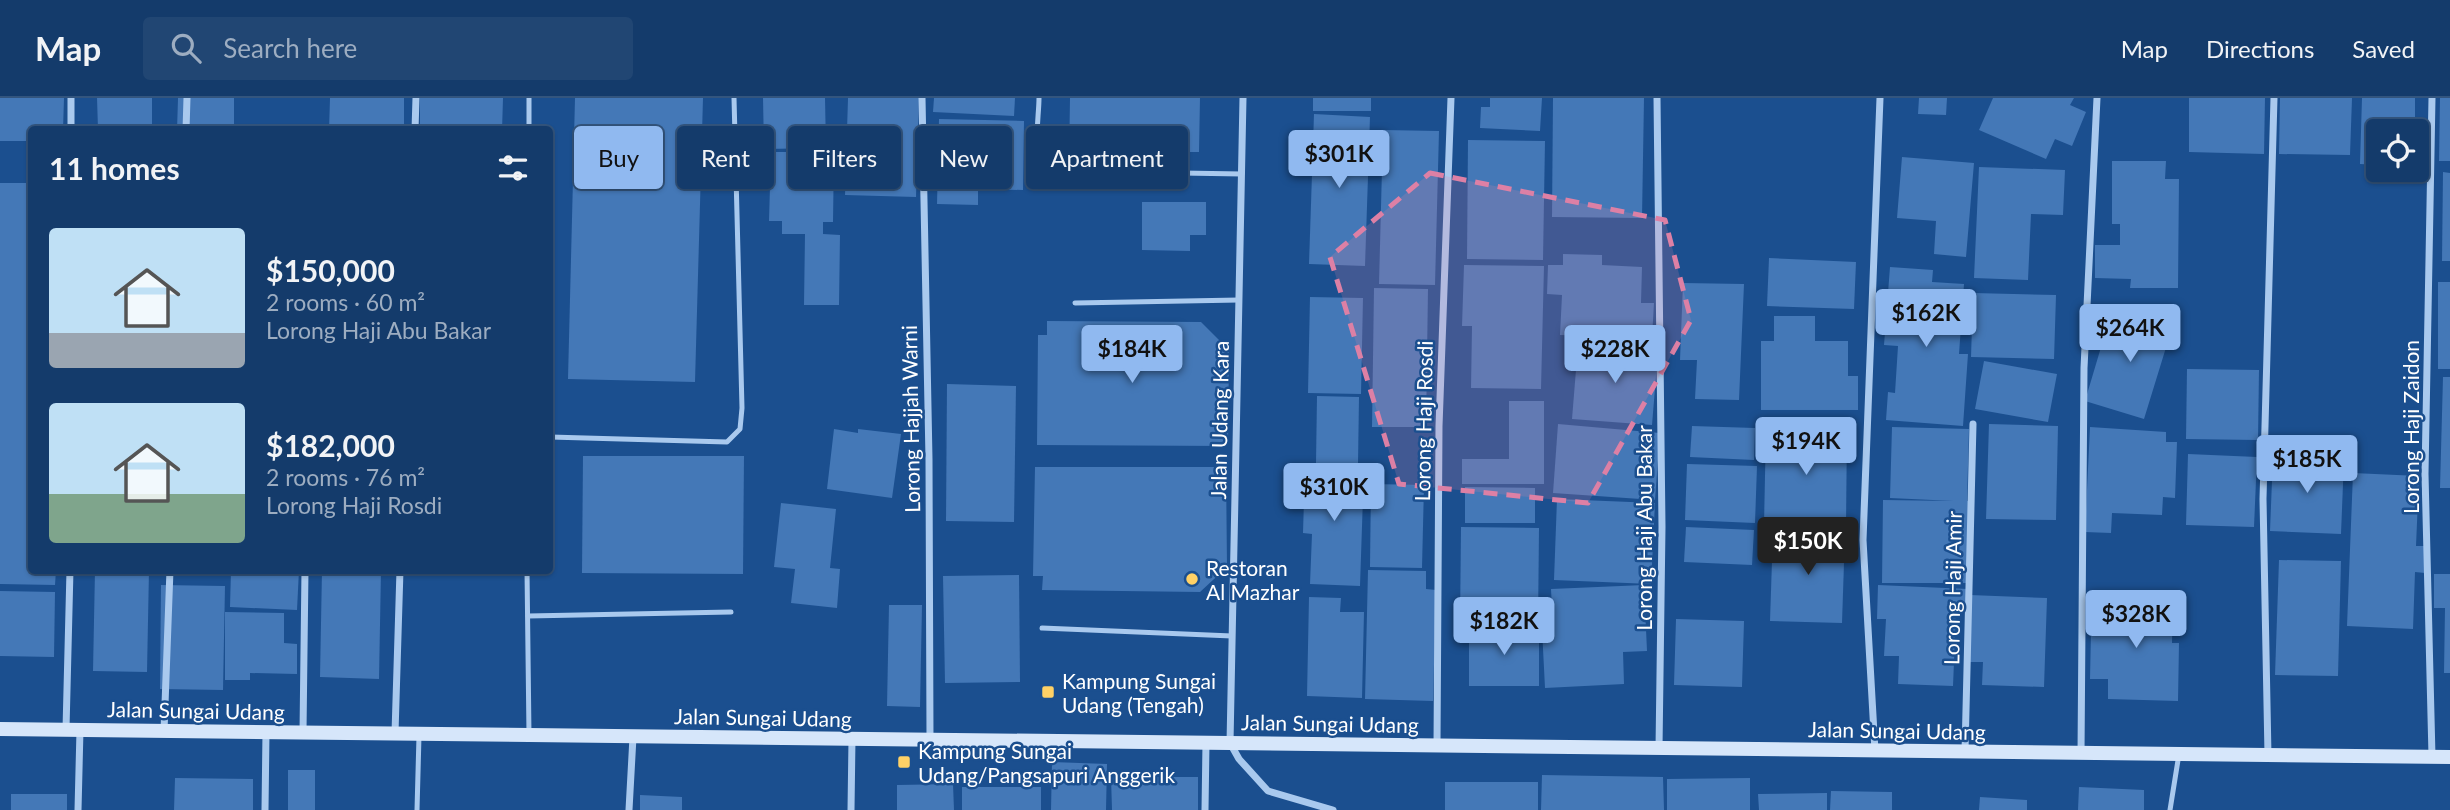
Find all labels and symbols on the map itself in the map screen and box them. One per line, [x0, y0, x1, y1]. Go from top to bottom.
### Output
pin: $301K [1290, 130, 1388, 190]
pin: $162K [1877, 289, 1975, 349]
pin: $264K [2081, 304, 2179, 364]
street label: Lorong Hajjah Warni [896, 325, 924, 513]
pin: $184K [1083, 326, 1181, 385]
pin: $228K [1566, 326, 1664, 385]
street label: Jalan Udang Kara [1205, 340, 1233, 500]
street label: Lorong Haji Rosdi [1409, 340, 1437, 502]
street label: Lorong Haji Zaidon [2398, 340, 2423, 514]
pin: $194K [1757, 418, 1855, 477]
street label: Lorong Haji Abu Bakar [1631, 425, 1656, 631]
pin: $185K [2258, 436, 2356, 495]
pin: $310K [1285, 464, 1383, 523]
street label: Lorong Haji Amir [1938, 510, 1966, 665]
pin: $150K [1759, 518, 1857, 577]
place label: Restoran Al Mazhar [1206, 555, 1300, 604]
marker: Restoran Al Mazhar [1184, 571, 1200, 587]
pin: $328K [2087, 590, 2185, 650]
pin: $182K [1455, 598, 1553, 657]
place label: Kampung Sungai Udang (Tengah) [1062, 668, 1216, 717]
marker: Kampung Sungai Udang (Tengah) [1040, 684, 1056, 700]
street label: Jalan Sungai Udang [107, 696, 285, 724]
street label: Jalan Sungai Udang [674, 703, 852, 731]
street label: Jalan Sungai Udang [1241, 709, 1419, 737]
street label: Jalan Sungai Udang [1808, 716, 1986, 744]
place label: Kampung Sungai Udang/Pangsapuri Anggerik [918, 738, 1175, 787]
marker: Kampung Sungai Udang/Pangsapuri Anggerik [896, 754, 912, 770]

